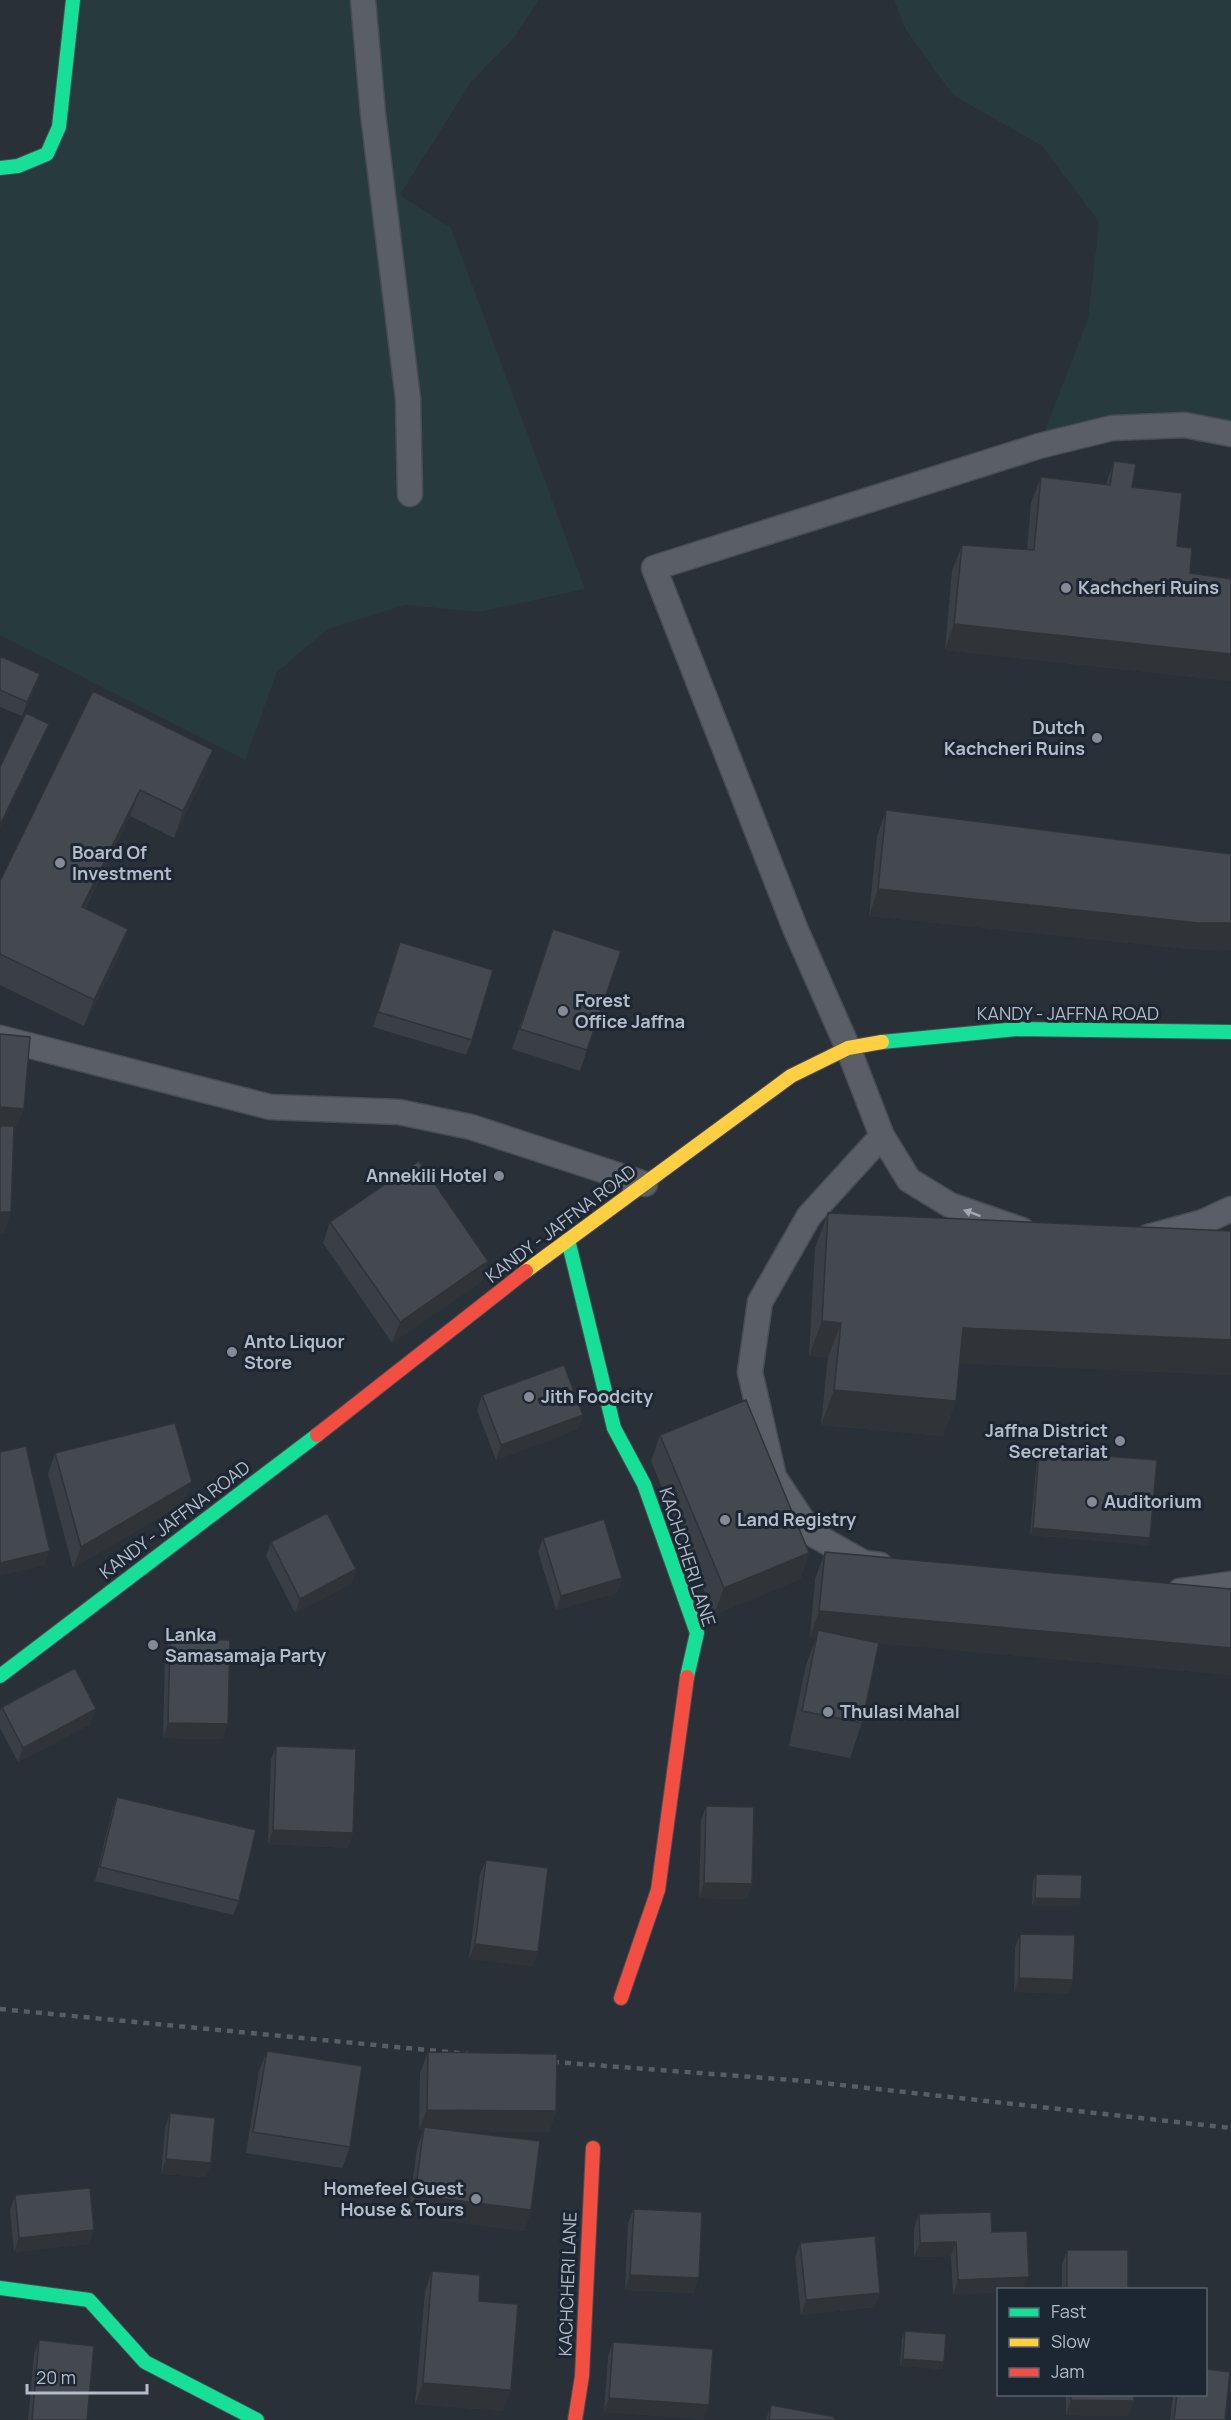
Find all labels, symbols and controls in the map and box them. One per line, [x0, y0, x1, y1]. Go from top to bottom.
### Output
place label: Kachcheri Ruins [1078, 575, 1219, 599]
marker: Kachcheri Ruins [1059, 581, 1073, 595]
place label: Dutch Kachcheri Ruins [944, 715, 1085, 760]
marker: Dutch Kachcheri Ruins [1090, 731, 1104, 745]
place label: Board Of Investment [72, 840, 172, 885]
marker: Board Of Investment [53, 856, 67, 870]
place label: Forest Office Jaffna [575, 988, 685, 1033]
street label: KANDY - JAFFNA ROAD [977, 1001, 1159, 1025]
marker: Forest Office Jaffna [556, 1004, 570, 1018]
street label: KANDY - JAFFNA ROAD [480, 1159, 640, 1288]
place label: Annekili Hotel [366, 1163, 487, 1187]
marker: Annekili Hotel [492, 1169, 506, 1183]
one-way arrow [963, 1208, 981, 1218]
place label: Anto Liquor Store [244, 1329, 345, 1374]
marker: Anto Liquor Store [225, 1345, 239, 1359]
place label: Jith Foodcity [541, 1384, 653, 1408]
marker: Jith Foodcity [522, 1390, 536, 1404]
place label: Jaffna District Secretariat [985, 1418, 1108, 1463]
marker: Jaffna District Secretariat [1113, 1434, 1127, 1448]
street label: KANDY - JAFFNA ROAD [94, 1455, 254, 1584]
street label: KACHCHERI LANE [654, 1484, 722, 1629]
place label: Auditorium [1104, 1489, 1202, 1513]
marker: Auditorium [1085, 1495, 1099, 1509]
place label: Land Registry [737, 1507, 856, 1531]
marker: Land Registry [718, 1513, 732, 1527]
place label: Lanka Samasamaja Party [165, 1622, 326, 1667]
marker: Lanka Samasamaja Party [146, 1638, 160, 1652]
place label: Thulasi Mahal [840, 1699, 960, 1723]
marker: Thulasi Mahal [821, 1705, 835, 1719]
place label: Homefeel Guest House & Tours [323, 2176, 464, 2221]
marker: Homefeel Guest House & Tours [469, 2192, 483, 2206]
street label: KACHCHERI LANE [552, 2211, 582, 2357]
legend [997, 2288, 1207, 2396]
text: Fast [1051, 2299, 1086, 2323]
text: Slow [1051, 2329, 1091, 2353]
scale bar [27, 2357, 147, 2395]
text: Jam [1051, 2359, 1085, 2383]
text: 20 m [36, 2365, 76, 2389]

